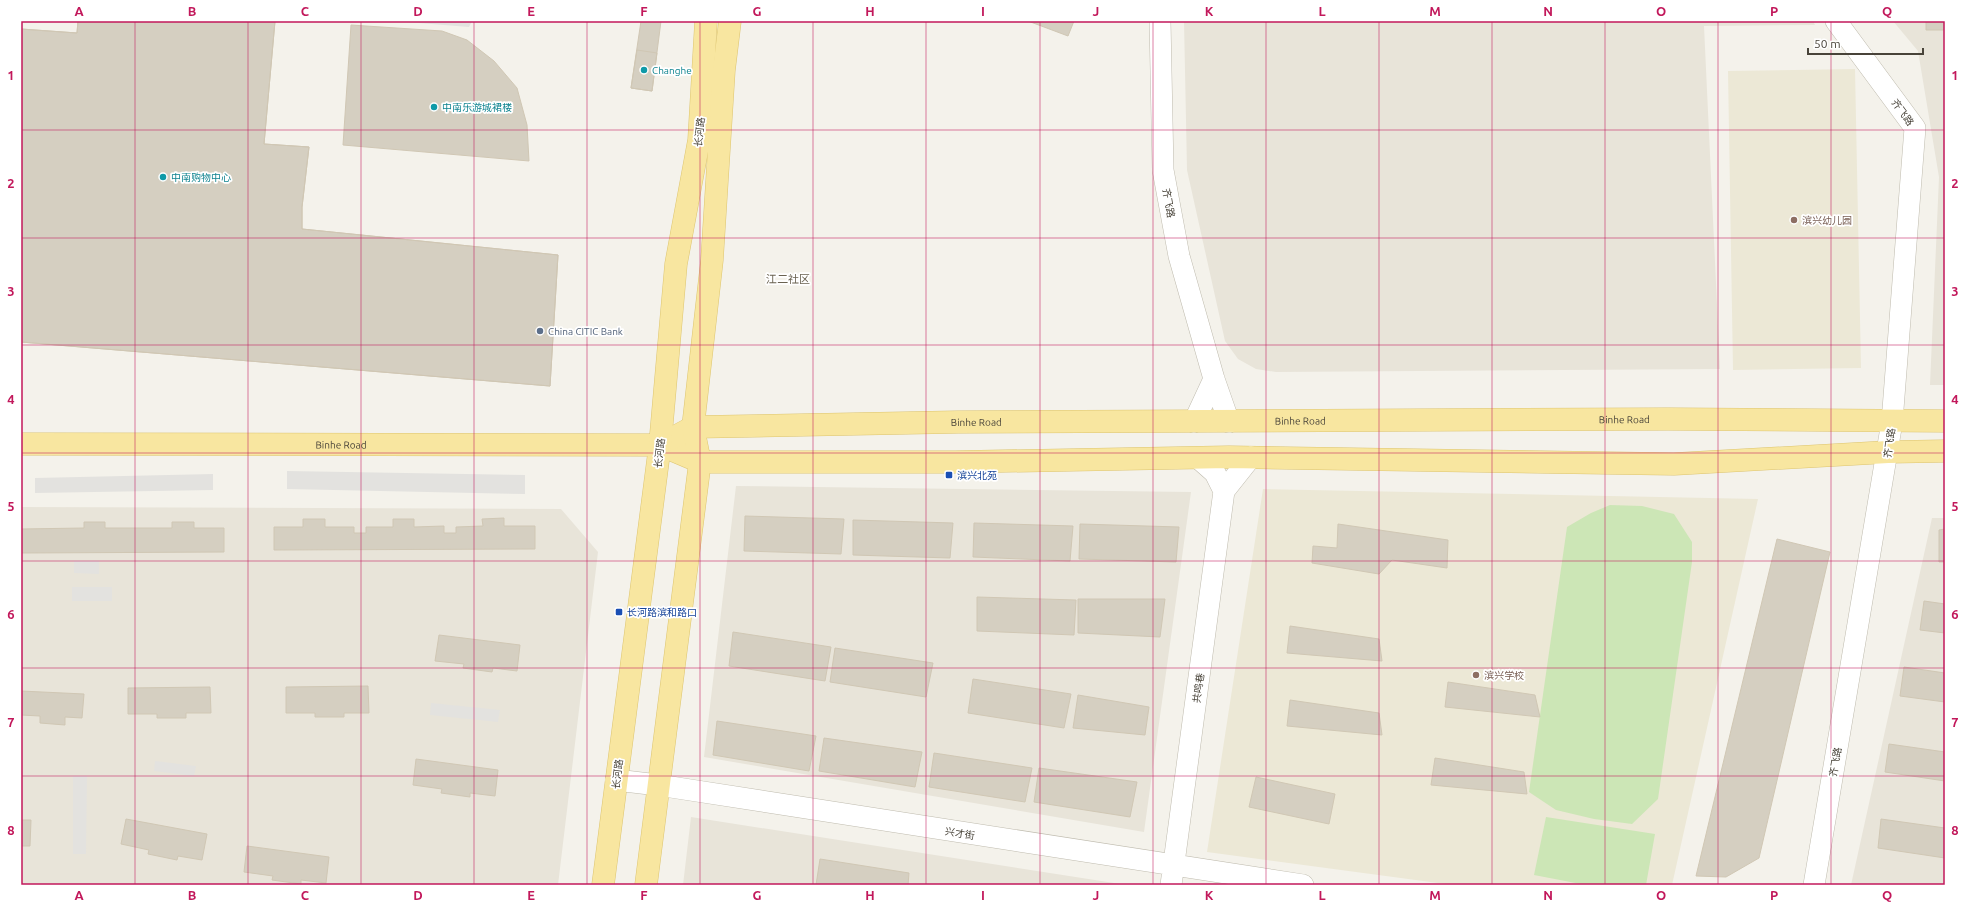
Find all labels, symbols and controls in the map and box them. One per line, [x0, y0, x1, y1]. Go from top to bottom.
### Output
text: A [74, 4, 84, 18]
text: B [188, 4, 197, 18]
text: C [301, 4, 310, 18]
text: D [413, 4, 423, 18]
text: E [527, 4, 535, 18]
text: F [640, 4, 648, 18]
text: G [753, 4, 762, 18]
text: H [865, 4, 875, 18]
text: I [981, 4, 985, 18]
text: J [1093, 4, 1099, 18]
text: K [1205, 4, 1214, 18]
text: L [1318, 4, 1326, 18]
text: M [1429, 4, 1441, 18]
text: N [1543, 4, 1553, 18]
text: O [1656, 4, 1666, 18]
text: P [1770, 4, 1778, 18]
text: Q [1882, 4, 1892, 18]
scale bar [1808, 30, 1923, 56]
text: 50 m [1814, 37, 1841, 50]
marker: Changhe [639, 65, 649, 75]
place label: Changhe [652, 65, 692, 76]
text: 1 [7, 68, 15, 82]
text: 1 [1951, 68, 1959, 82]
street label: 齐飞路 [1889, 97, 1916, 128]
marker: 中南乐游城裙楼 [429, 102, 439, 112]
place label: 中南乐游城裙楼 [442, 102, 512, 113]
street label: 长河路 [692, 117, 707, 148]
marker: 中南购物中心 [158, 172, 168, 182]
place label: 中南购物中心 [171, 172, 231, 183]
text: 2 [7, 176, 15, 190]
text: 2 [1951, 176, 1959, 190]
street label: 齐飞路 [1160, 187, 1177, 219]
marker: 滨兴幼儿园 [1789, 215, 1799, 225]
place label: 滨兴幼儿园 [1802, 215, 1852, 226]
district label: 江二社区 [766, 273, 810, 285]
text: 3 [7, 284, 15, 298]
text: 3 [1951, 284, 1959, 298]
marker: China CITIC Bank [535, 326, 545, 336]
place label: China CITIC Bank [548, 326, 623, 337]
text: 4 [7, 392, 15, 406]
text: 4 [1951, 392, 1959, 406]
street label: Binhe Road [1599, 414, 1650, 425]
street label: Binhe Road [1275, 415, 1326, 427]
street label: Binhe Road [951, 417, 1002, 428]
street label: 齐飞路 [1882, 427, 1897, 459]
street label: 长河路 [652, 438, 667, 469]
street label: Binhe Road [315, 439, 367, 451]
marker: 滨兴北苑 [944, 470, 954, 480]
place label: 滨兴北苑 [957, 470, 997, 481]
text: 5 [7, 499, 15, 513]
text: 5 [1951, 499, 1959, 513]
text: 6 [7, 607, 15, 621]
marker: 长河路滨和路口 [614, 607, 624, 617]
place label: 长河路滨和路口 [627, 607, 697, 618]
text: 6 [1951, 607, 1959, 621]
marker: 滨兴学校 [1471, 670, 1481, 680]
place label: 滨兴学校 [1484, 670, 1524, 681]
street label: 共鸣巷 [1191, 672, 1206, 704]
text: 7 [7, 715, 15, 729]
text: 7 [1951, 715, 1959, 729]
street label: 齐飞路 [1827, 746, 1844, 778]
street label: 长河路 [610, 759, 625, 790]
text: 8 [7, 823, 15, 837]
text: 8 [1951, 823, 1959, 837]
street label: 兴才街 [944, 826, 976, 841]
text: A [74, 888, 84, 902]
text: B [188, 888, 197, 902]
text: C [301, 888, 310, 902]
text: D [413, 888, 423, 902]
text: E [527, 888, 535, 902]
text: F [640, 888, 648, 902]
text: G [753, 888, 762, 902]
text: H [865, 888, 875, 902]
text: I [981, 888, 985, 902]
text: J [1093, 888, 1099, 902]
text: K [1205, 888, 1214, 902]
text: L [1318, 888, 1326, 902]
text: M [1429, 888, 1441, 902]
text: N [1543, 888, 1553, 902]
text: O [1656, 888, 1666, 902]
text: P [1770, 888, 1778, 902]
text: Q [1882, 888, 1892, 902]

